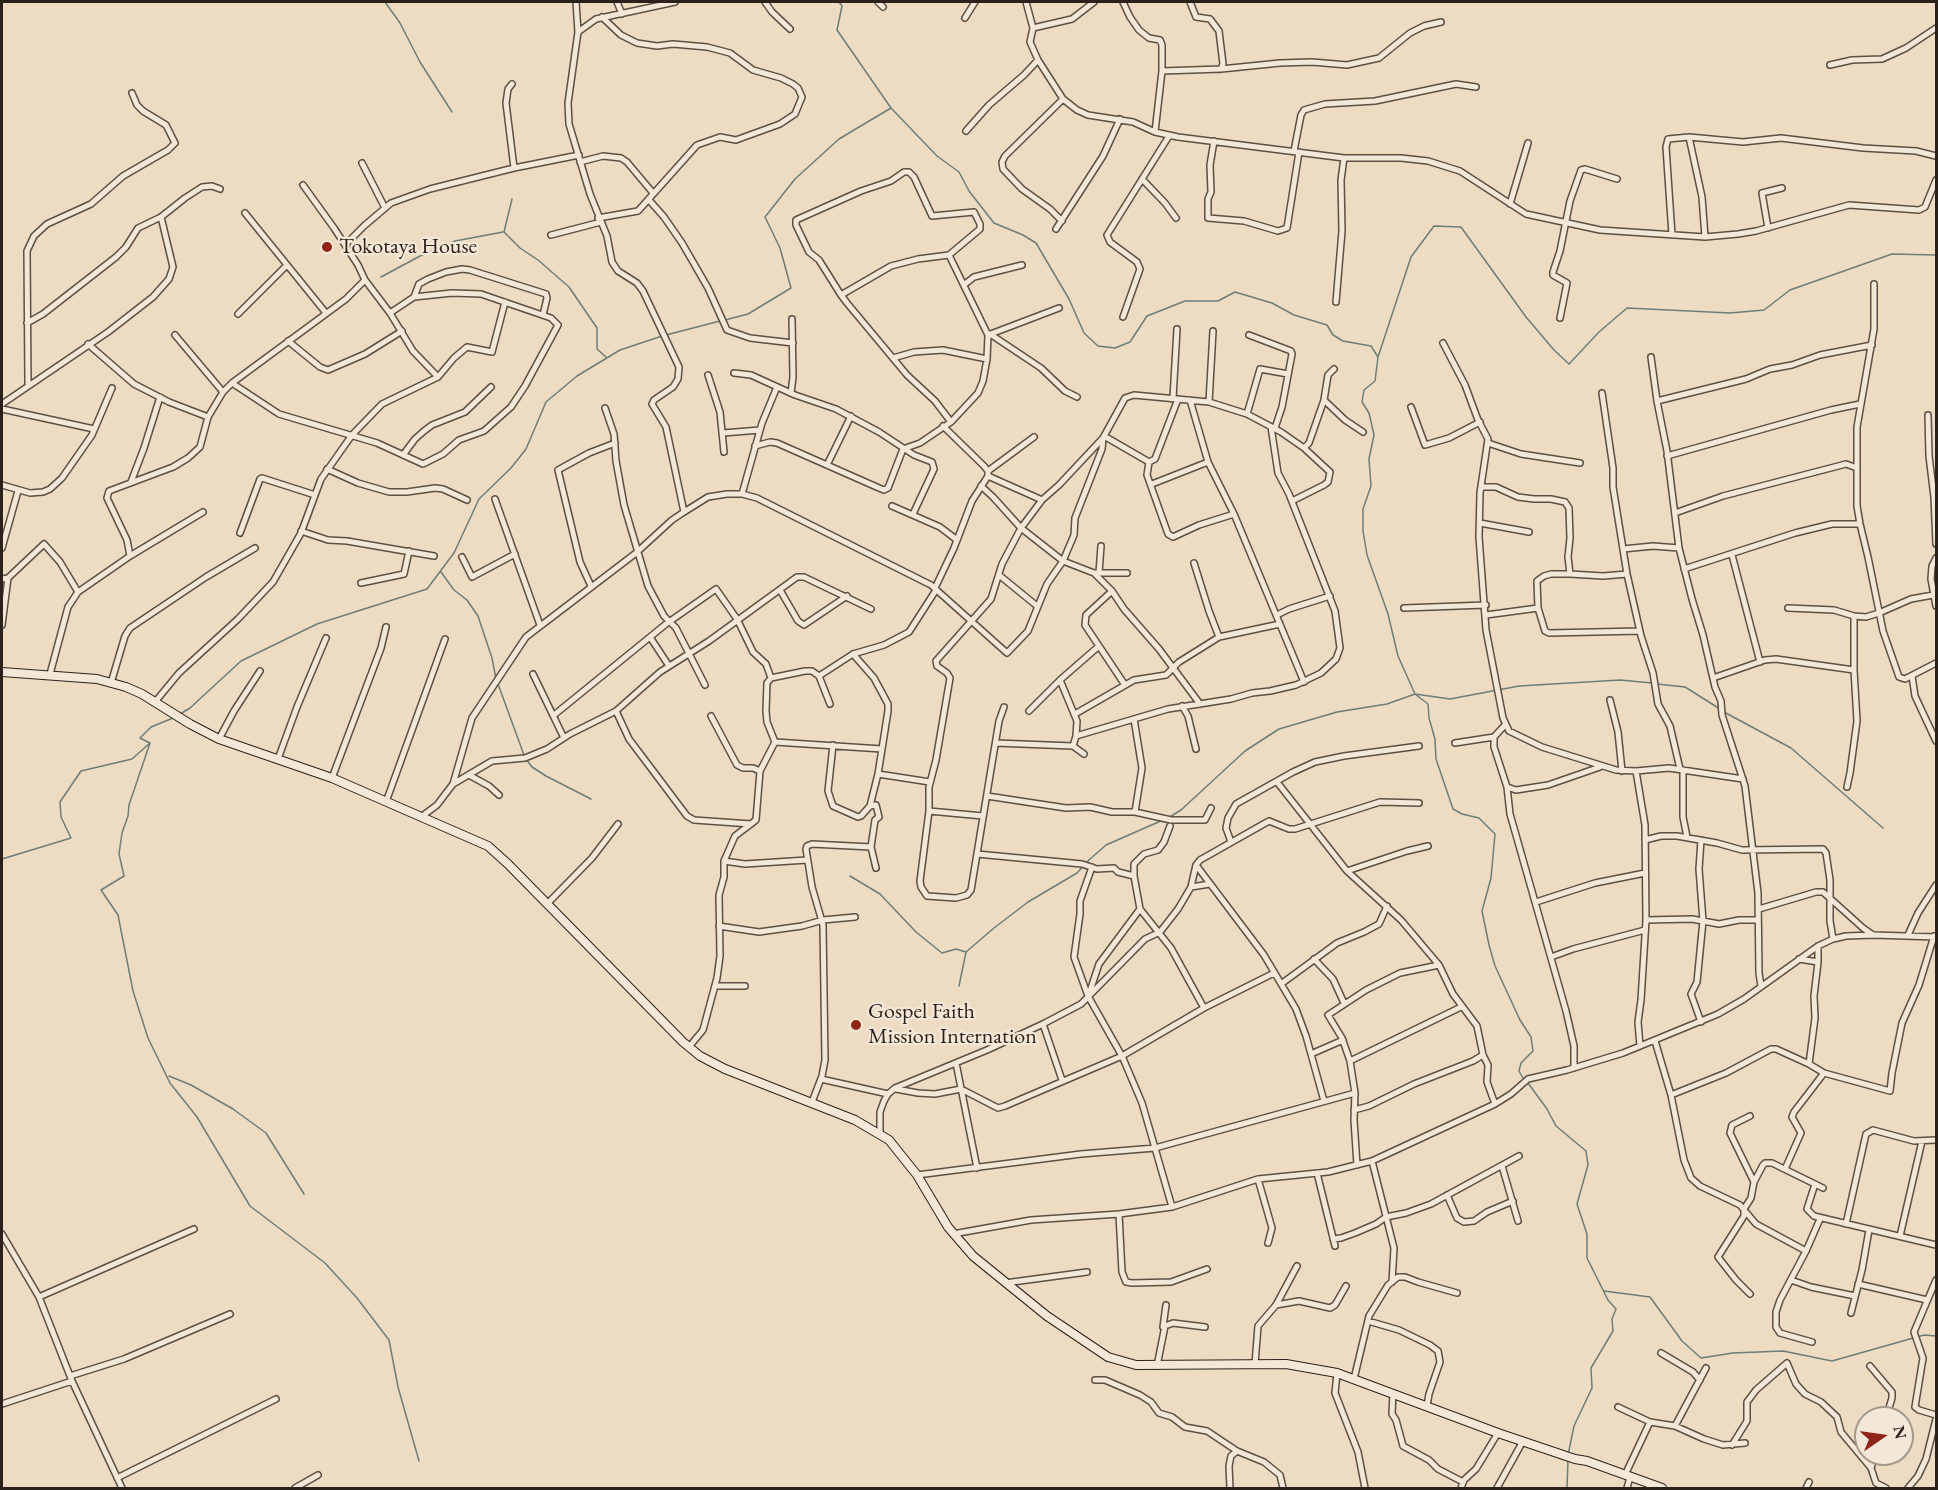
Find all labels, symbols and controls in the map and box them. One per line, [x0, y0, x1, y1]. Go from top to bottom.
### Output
place label: Tokotaya House [339, 234, 477, 260]
marker: Tokotaya House [320, 240, 334, 254]
place label: Gospel Faith Mission Internation [868, 999, 1037, 1050]
marker: Gospel Faith Mission Internation [849, 1018, 863, 1032]
north arrow [1854, 1406, 1914, 1466]
text: N [1888, 1424, 1912, 1441]

